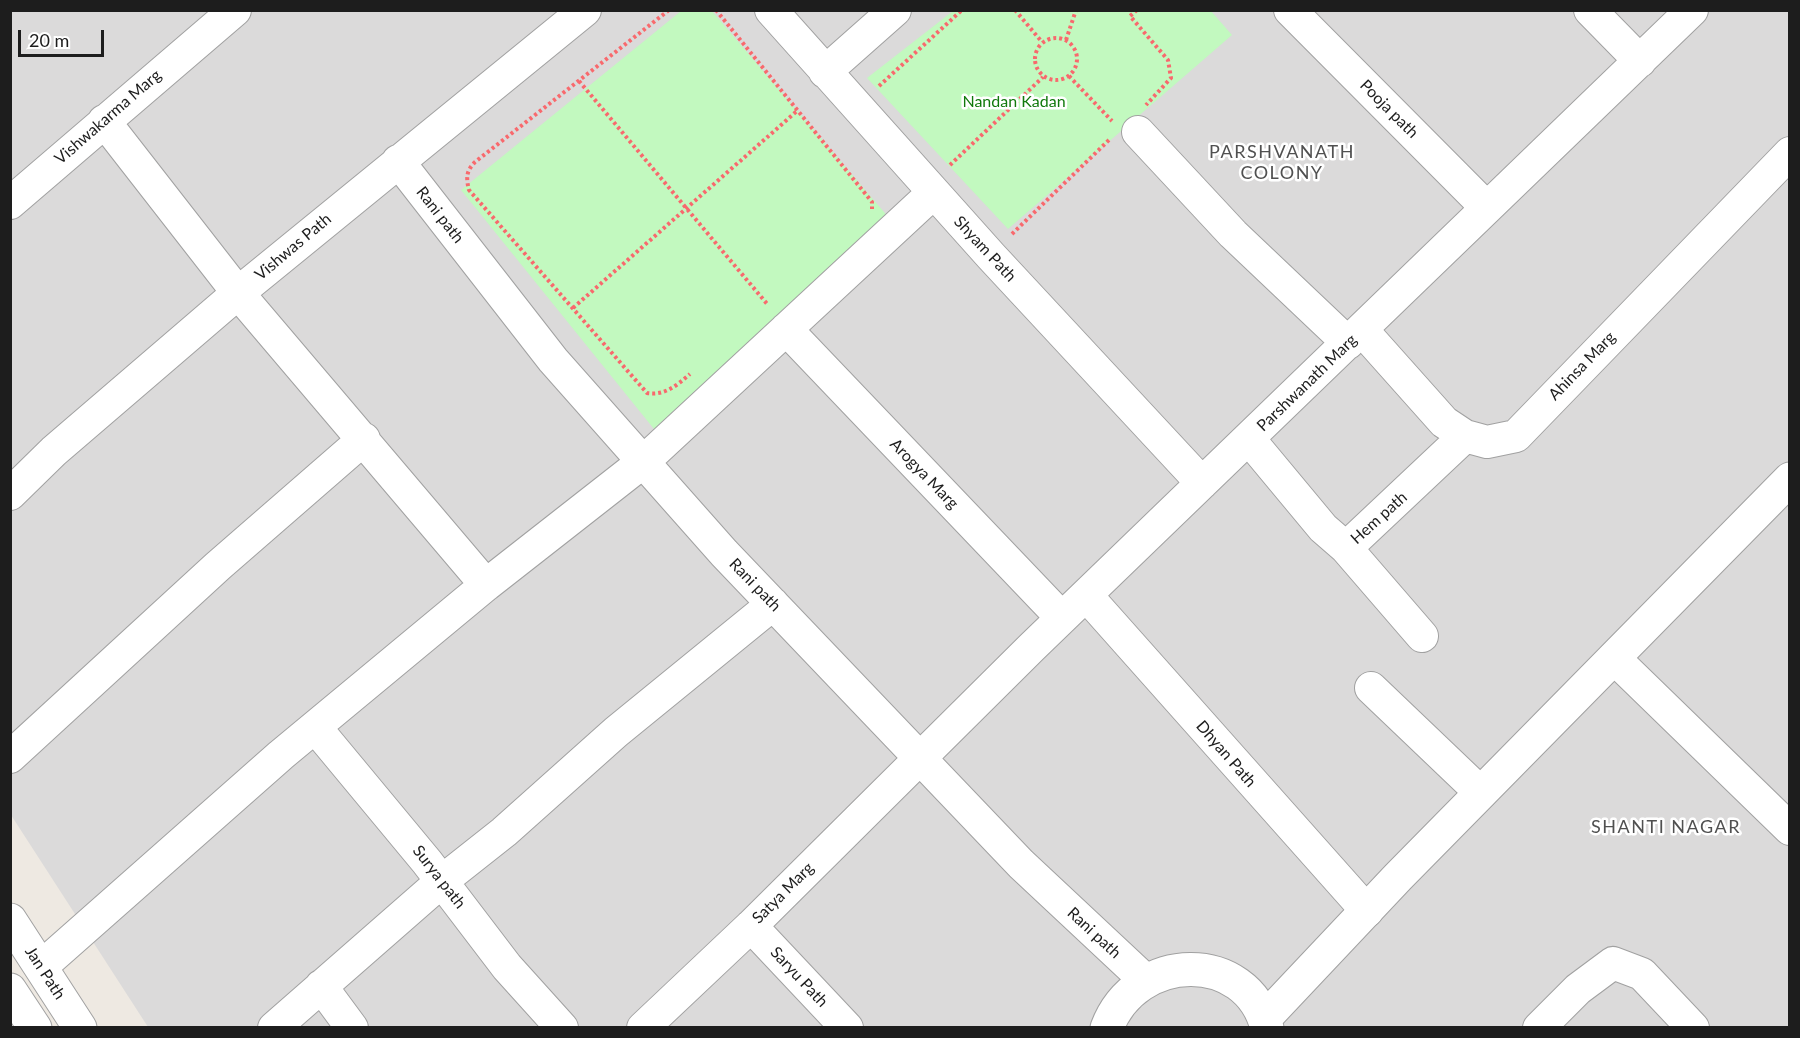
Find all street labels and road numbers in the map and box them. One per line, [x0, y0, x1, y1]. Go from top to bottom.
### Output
street label: Vishwakarma Marg [51, 66, 165, 168]
street label: Pooja path [1356, 76, 1422, 142]
street label: Rani path [412, 183, 468, 247]
street label: Vishwas Path [251, 209, 335, 285]
street label: Shyam Path [950, 212, 1020, 286]
street label: Ahinsa Marg [1545, 328, 1619, 404]
street label: Parshwanath Marg [1253, 330, 1361, 436]
street label: Arogya Marg [886, 435, 962, 513]
street label: Hem path [1347, 488, 1411, 548]
street label: Rani path [725, 555, 785, 615]
street label: Dhyan Path [1192, 717, 1260, 791]
street label: Surya path [408, 842, 470, 912]
street label: Satya Marg [748, 858, 818, 928]
street label: Rani path [1063, 903, 1125, 963]
street label: Jan Path [21, 943, 69, 1003]
street label: Saryu Path [766, 943, 832, 1011]

